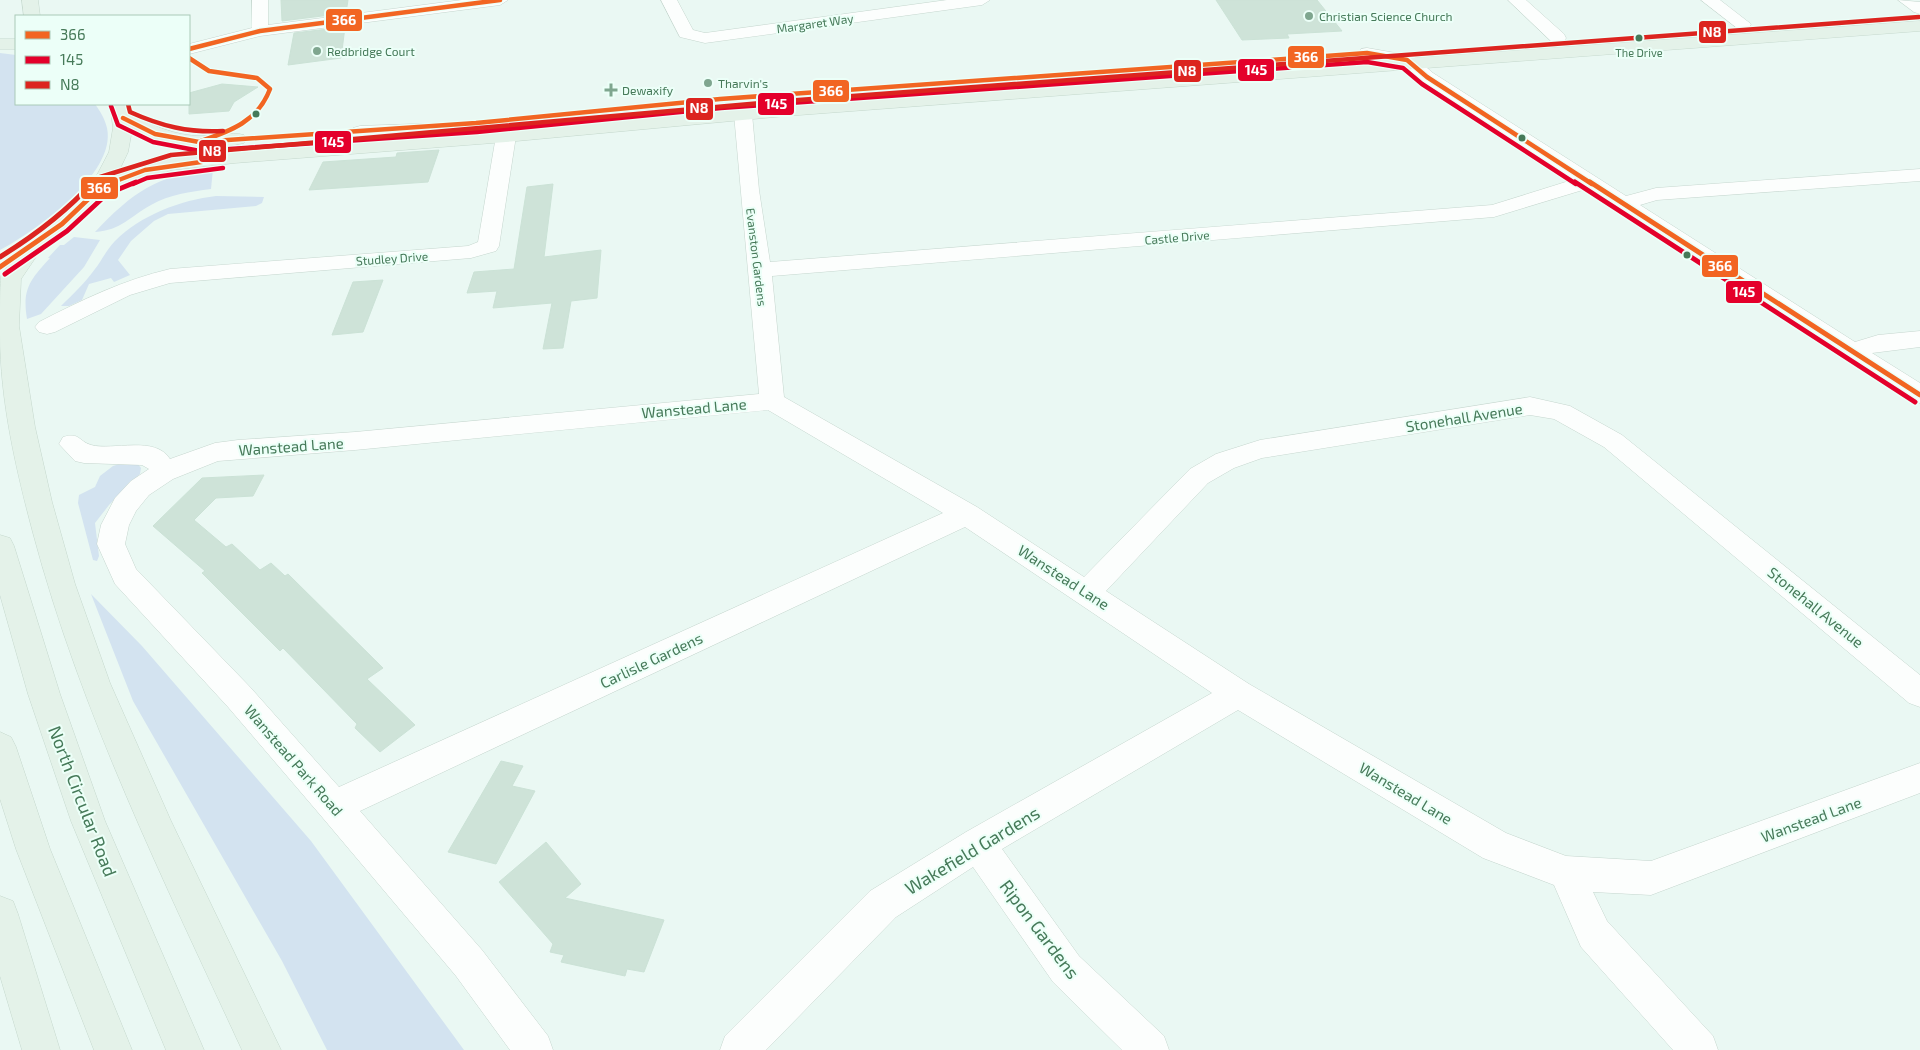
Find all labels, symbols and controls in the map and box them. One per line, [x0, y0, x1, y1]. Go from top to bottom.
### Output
line badge: 366 [325, 8, 363, 32]
place label: Christian Science Church [1319, 9, 1453, 23]
marker: Christian Science Church [1303, 10, 1315, 22]
text: 366 [332, 11, 356, 28]
street label: Margaret Way [776, 11, 855, 35]
legend [15, 15, 190, 105]
line badge: N8 [1698, 20, 1727, 44]
text: N8 [1703, 23, 1721, 40]
text: 366 [60, 25, 86, 43]
marker: The Drive [1634, 33, 1644, 43]
place label: Redbridge Court [327, 44, 415, 58]
marker: Redbridge Court [311, 45, 323, 57]
line badge: 366 [1287, 45, 1325, 69]
place label: The Drive [1615, 46, 1663, 59]
text: 366 [1294, 48, 1318, 65]
text: 145 [60, 50, 83, 68]
line badge: 145 [1237, 58, 1275, 82]
line badge: N8 [1173, 59, 1202, 83]
text: 145 [1245, 61, 1268, 78]
text: N8 [1178, 62, 1196, 79]
text: N8 [60, 75, 80, 93]
place label: Tharvin's [718, 76, 768, 90]
marker: Tharvin's [702, 77, 714, 89]
line badge: 366 [812, 79, 850, 103]
text: 366 [819, 82, 843, 99]
marker: Dewaxify [604, 83, 618, 97]
place label: Dewaxify [622, 83, 674, 97]
line badge: 145 [757, 92, 795, 116]
text: 145 [765, 95, 788, 112]
line badge: N8 [685, 97, 714, 121]
text: N8 [690, 99, 708, 116]
unlabelled marker [251, 109, 261, 119]
line badge: 145 [314, 130, 352, 154]
text: 145 [322, 133, 345, 150]
unlabelled marker [1517, 133, 1527, 143]
line badge: N8 [198, 139, 227, 163]
text: N8 [203, 142, 221, 159]
line badge: 366 [80, 176, 119, 200]
text: 366 [87, 179, 111, 196]
street label: Evanston Gardens [744, 207, 770, 307]
street label: Castle Drive [1144, 227, 1210, 247]
street label: Studley Drive [356, 248, 428, 268]
unlabelled marker [1682, 250, 1692, 260]
line badge: 366 [1701, 254, 1739, 278]
text: 366 [1708, 257, 1732, 274]
line badge: 145 [1725, 280, 1763, 304]
text: 145 [1733, 283, 1756, 300]
street label: Wanstead Lane [641, 394, 747, 422]
street label: Stonehall Avenue [1404, 399, 1524, 435]
street label: Wanstead Lane [238, 433, 344, 459]
street label: Wanstead Lane [1015, 541, 1113, 613]
street label: Stonehall Avenue [1764, 563, 1868, 651]
street label: Carlisle Gardens [597, 628, 705, 692]
street label: Wanstead Park Road [241, 701, 347, 819]
street label: North Circular Road [44, 722, 122, 880]
street label: Wanstead Lane [1356, 758, 1456, 828]
street label: Wanstead Lane [1758, 793, 1864, 845]
street label: Wakefield Gardens [901, 801, 1043, 899]
street label: Ripon Gardens [996, 875, 1084, 983]

